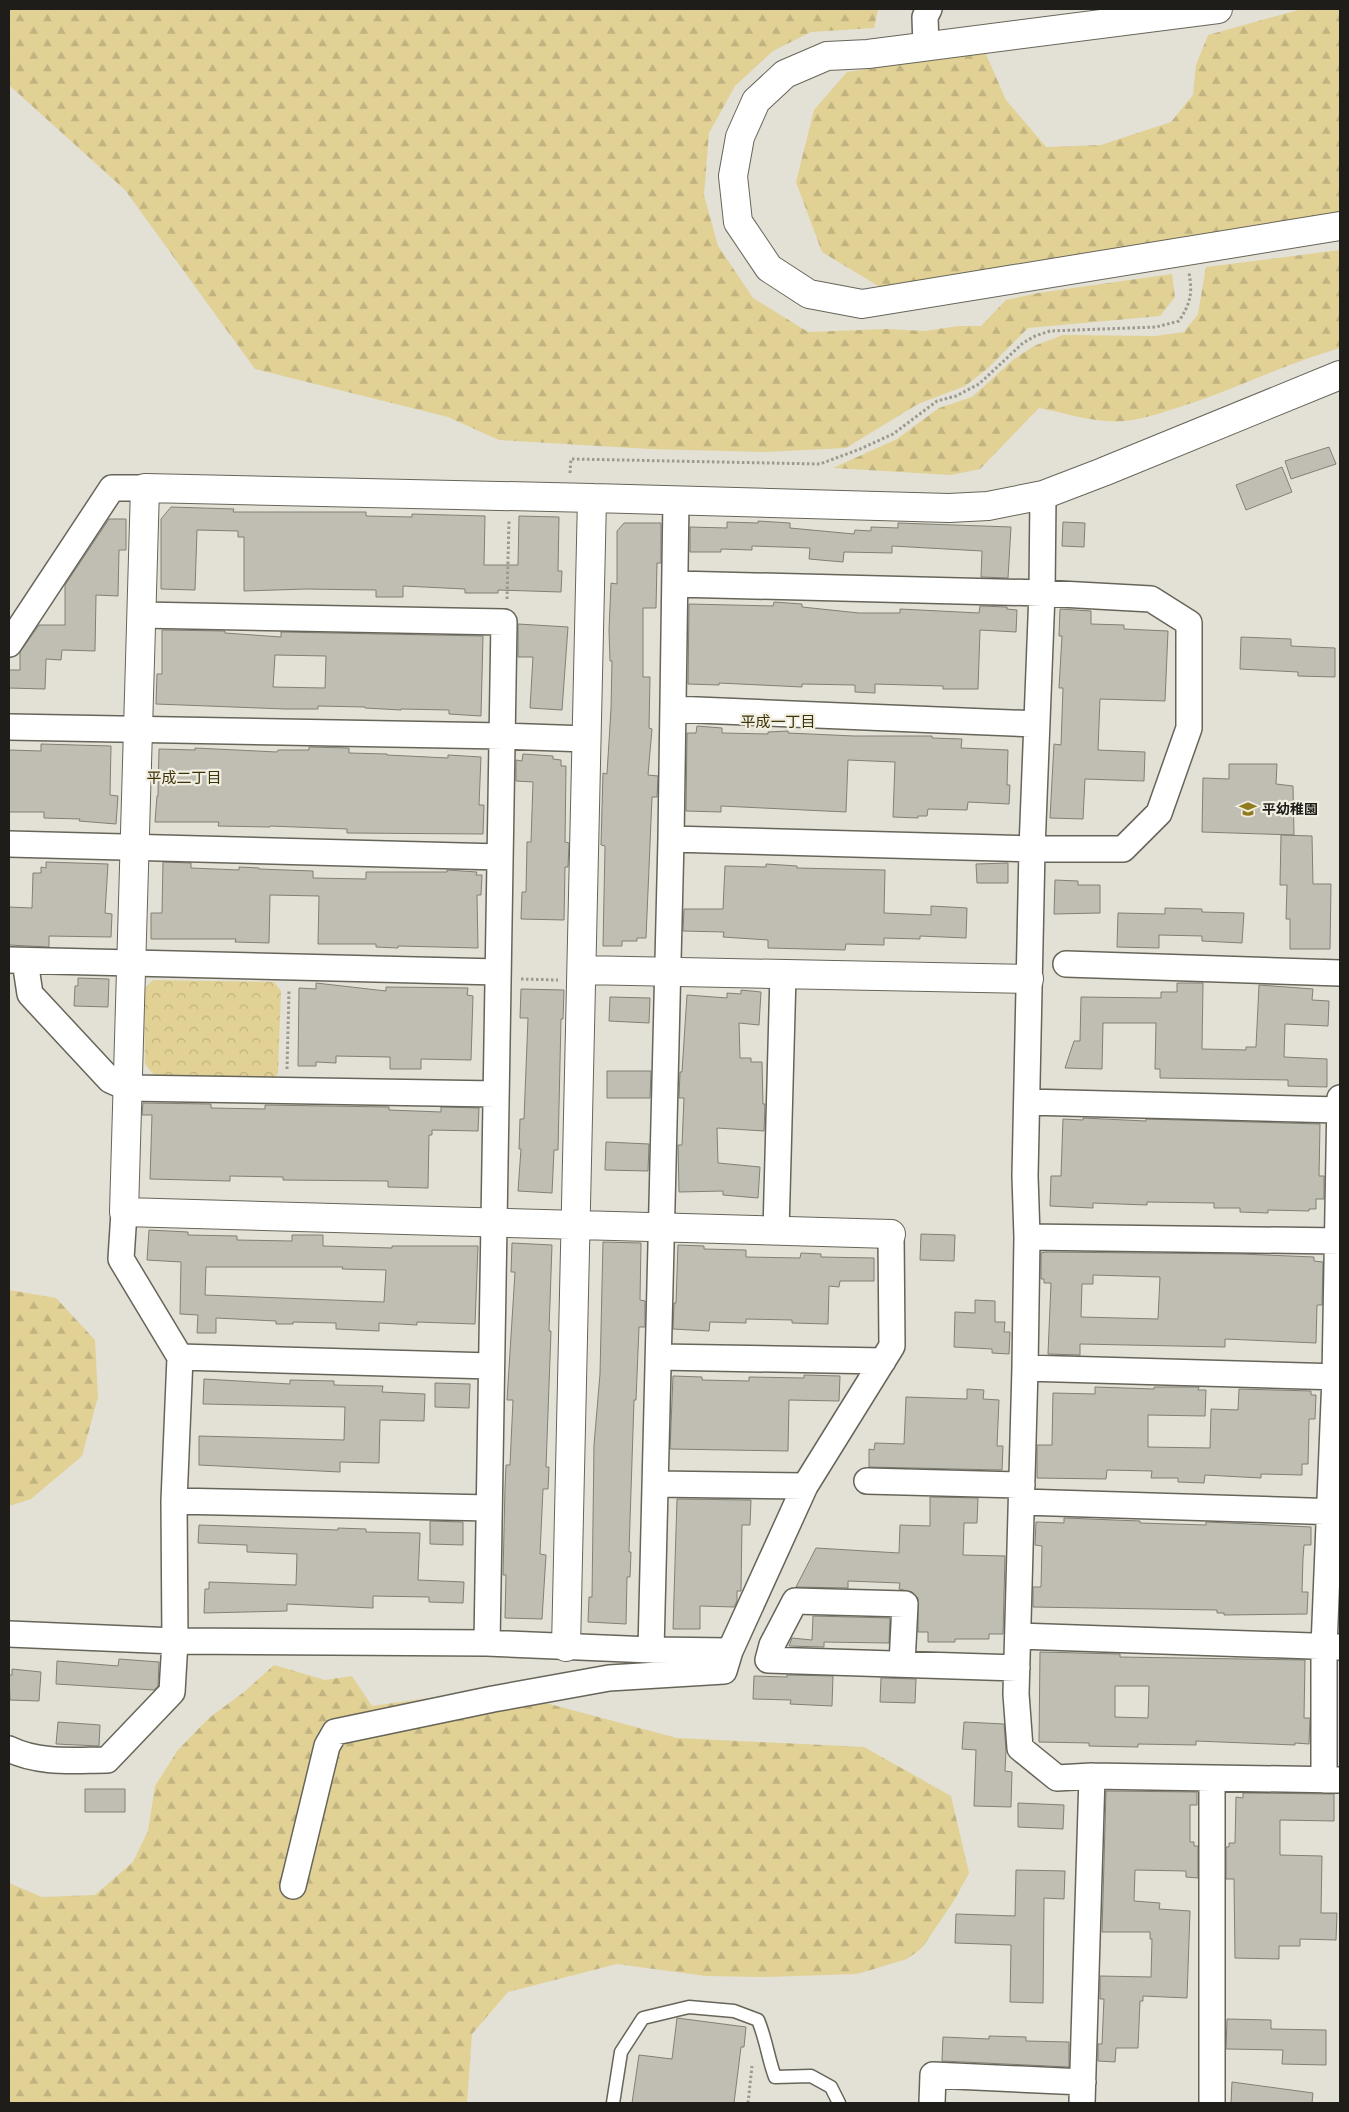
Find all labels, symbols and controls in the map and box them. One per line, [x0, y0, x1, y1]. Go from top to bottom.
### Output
district label: 平成一丁目 [740, 711, 816, 733]
district label: 平成二丁目 [146, 767, 222, 789]
school or university icon: 平幼稚園 [1238, 799, 1258, 819]
place label: 平幼稚園 [1262, 799, 1318, 819]

